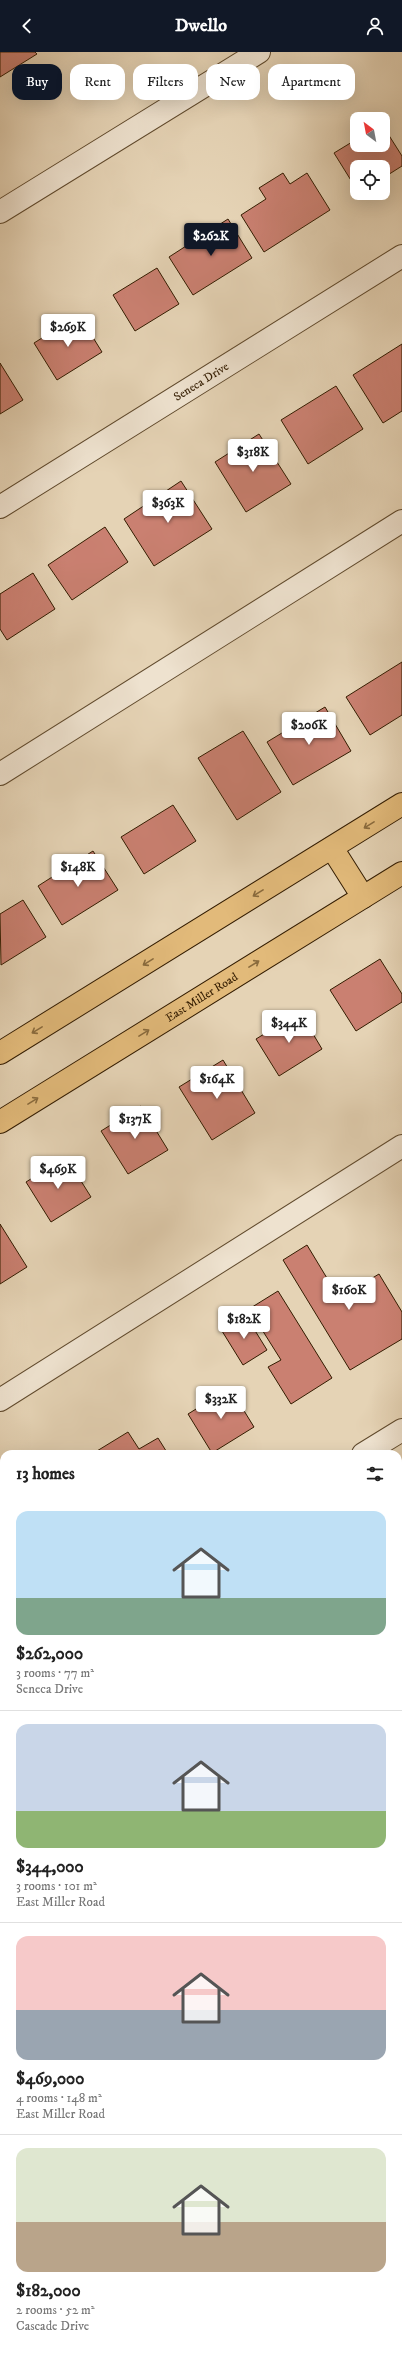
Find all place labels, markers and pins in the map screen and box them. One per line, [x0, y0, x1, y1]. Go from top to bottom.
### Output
pin: $262K [183, 223, 239, 257]
pin: $269K [40, 314, 96, 348]
pin: $318K [225, 439, 281, 473]
pin: $363K [140, 490, 196, 524]
pin: $206K [281, 712, 337, 746]
pin: $148K [50, 854, 106, 888]
pin: $344K [261, 1010, 317, 1044]
pin: $164K [189, 1066, 245, 1100]
pin: $137K [107, 1106, 163, 1140]
pin: $469K [30, 1156, 86, 1190]
pin: $160K [321, 1277, 377, 1311]
pin: $182K [216, 1306, 272, 1340]
pin: $332K [193, 1386, 249, 1420]

